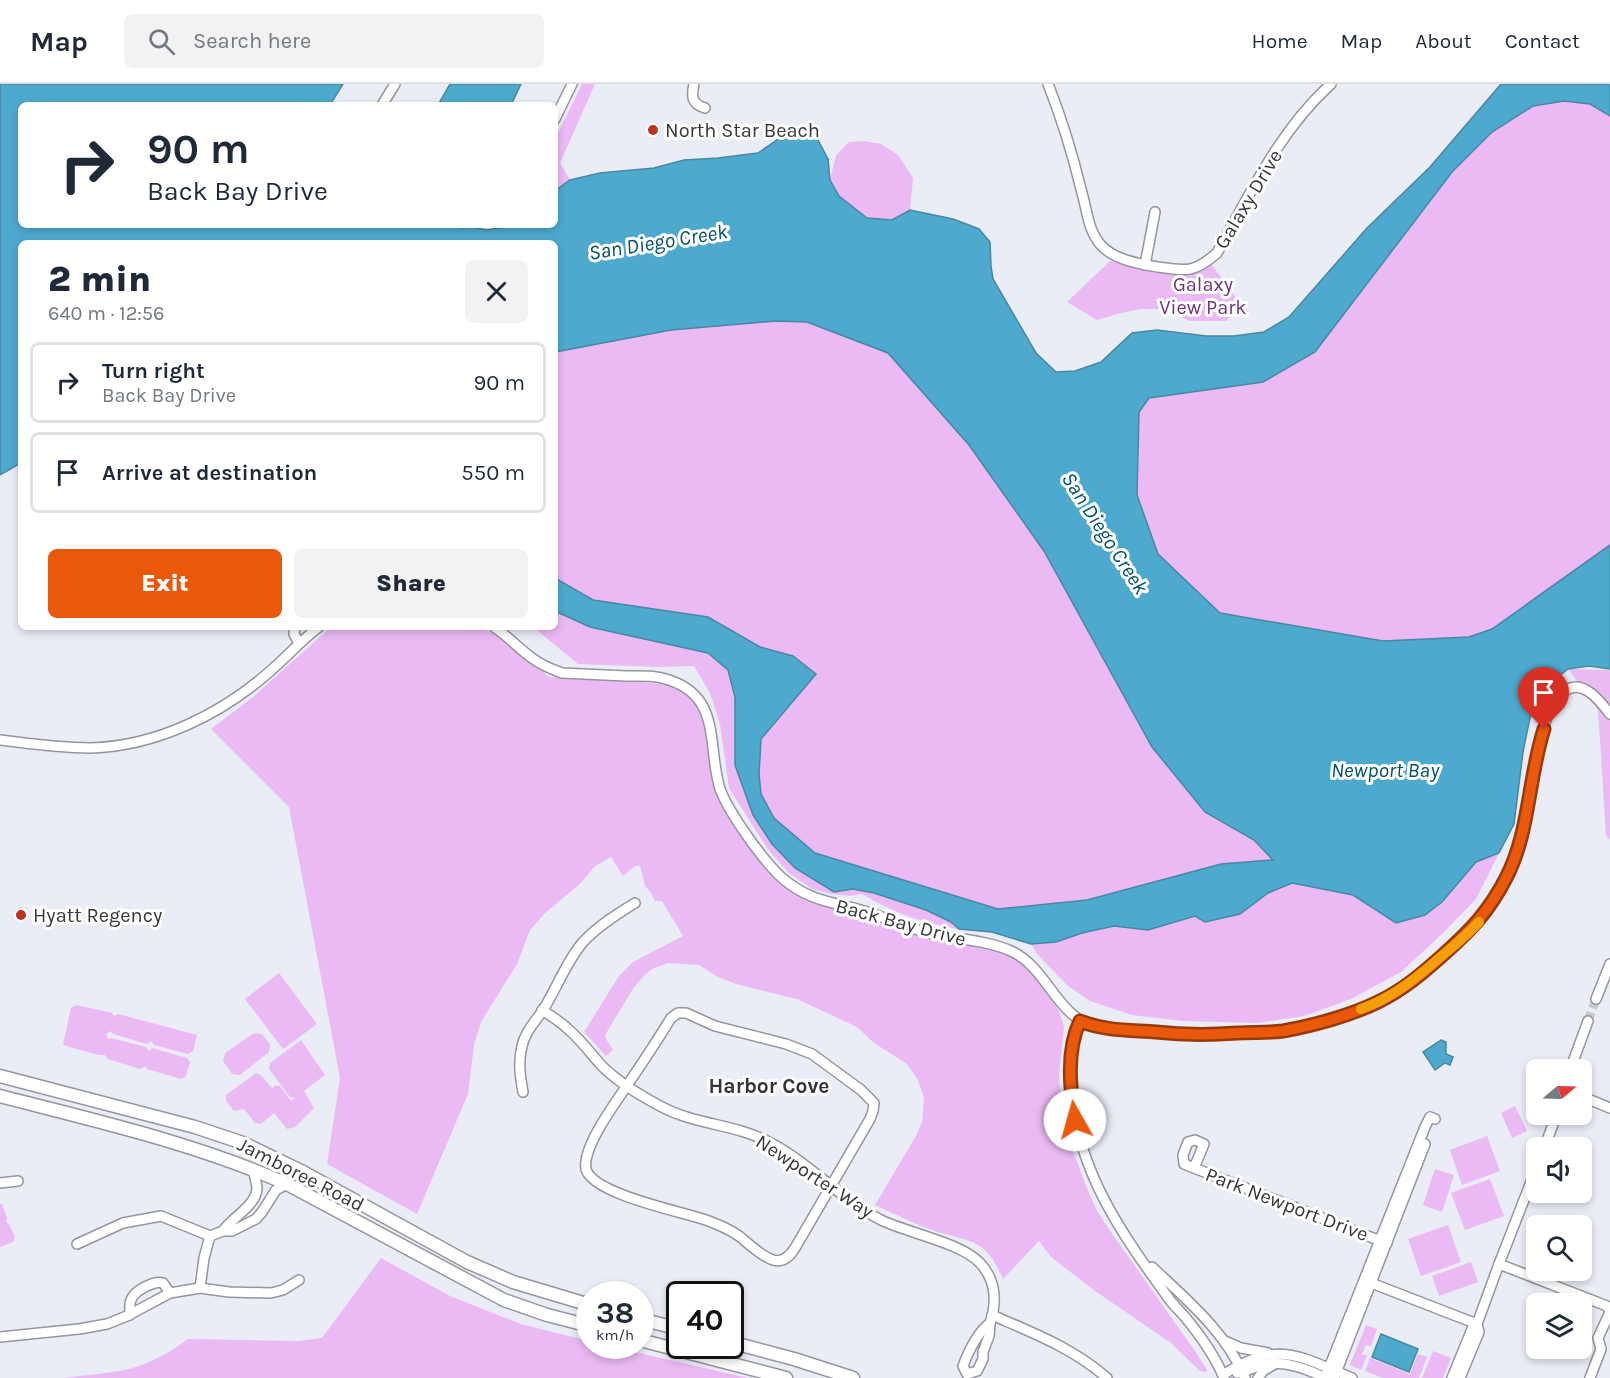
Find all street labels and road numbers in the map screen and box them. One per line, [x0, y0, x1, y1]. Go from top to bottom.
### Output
street label: Galaxy Drive [1210, 146, 1287, 253]
street label: Back Bay Drive [833, 894, 969, 951]
street label: Newporter Way [752, 1130, 878, 1223]
street label: Jamboree Road [234, 1133, 368, 1216]
street label: Park Newport Drive [1202, 1163, 1372, 1246]

